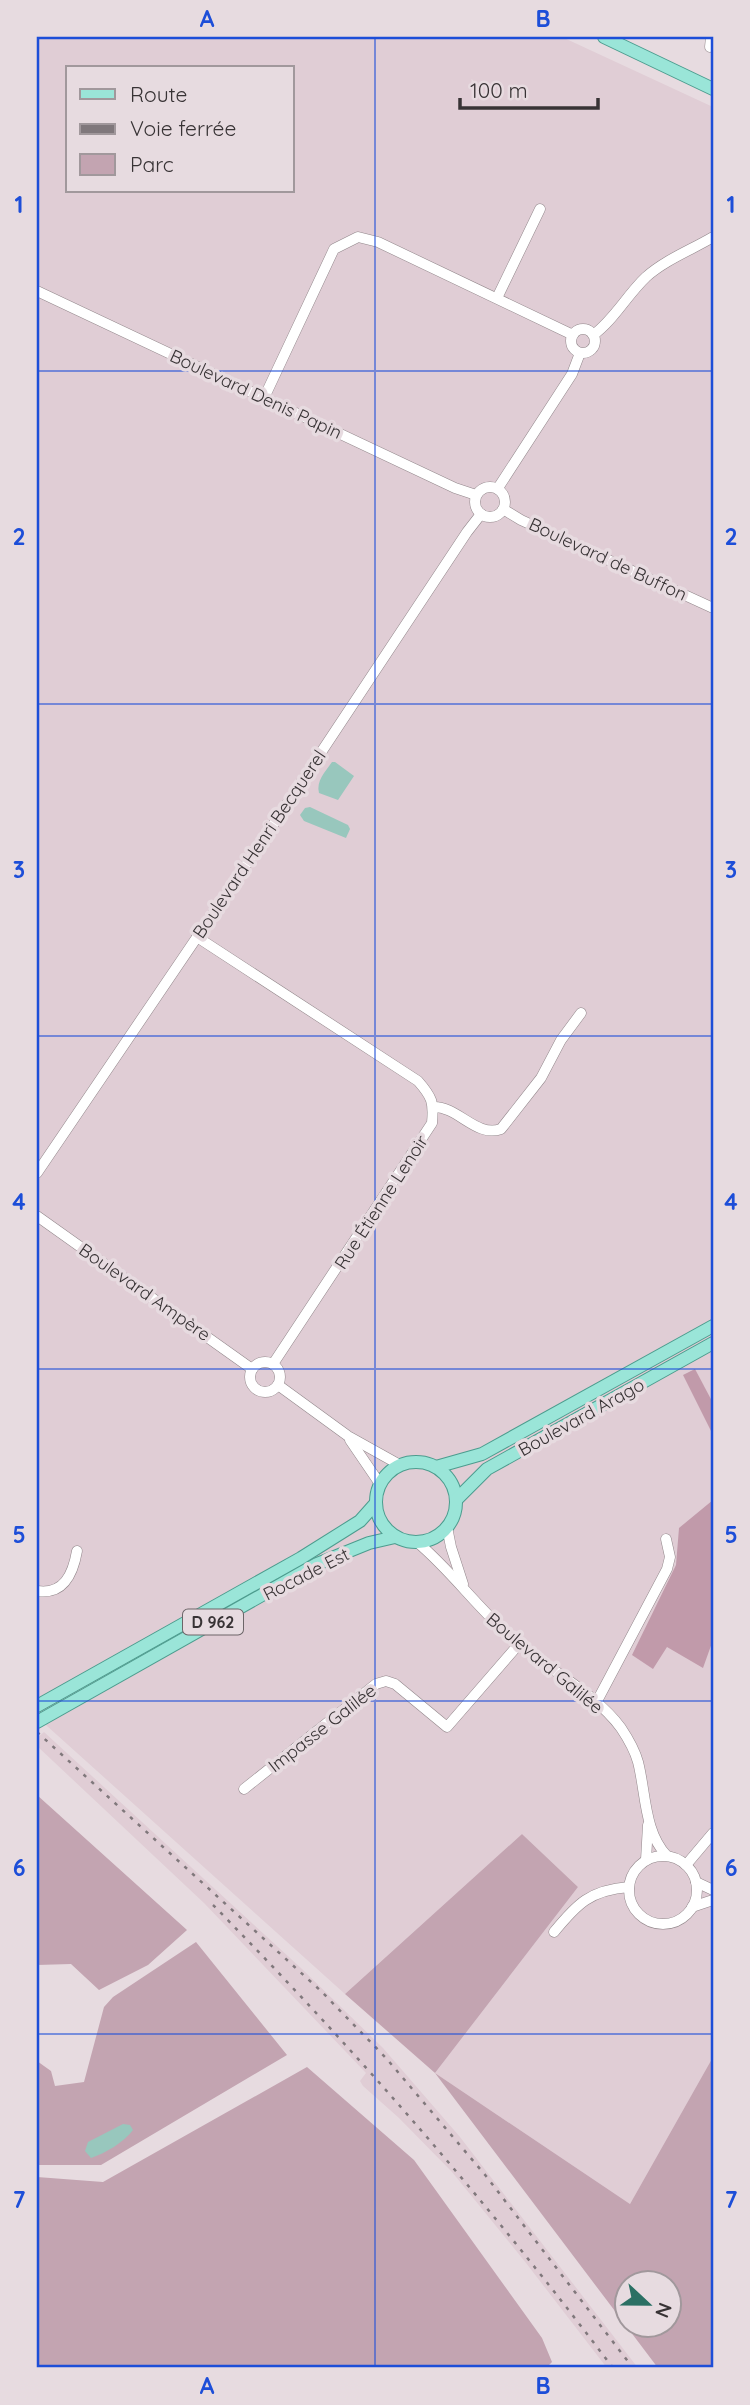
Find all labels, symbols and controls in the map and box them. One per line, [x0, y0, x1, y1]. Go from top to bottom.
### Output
text: A [200, 4, 215, 33]
text: B [535, 4, 551, 33]
legend [66, 66, 294, 192]
scale bar [460, 66, 598, 110]
text: 100 m [470, 77, 528, 103]
text: Route [130, 81, 187, 107]
text: Voie ferrée [130, 115, 236, 141]
text: Parc [130, 151, 174, 177]
text: 1 [15, 190, 23, 219]
text: 1 [727, 190, 735, 219]
street label: Boulevard Denis Papin [166, 344, 346, 444]
street label: Boulevard de Buffon [525, 512, 691, 606]
text: 2 [12, 522, 26, 551]
text: 2 [724, 522, 738, 551]
street label: Boulevard Henri Becquerel [187, 745, 331, 943]
text: 3 [13, 855, 25, 884]
text: 3 [725, 855, 737, 884]
street label: Rue Étienne Lenoir [329, 1131, 433, 1273]
text: 4 [12, 1187, 26, 1216]
text: 4 [724, 1187, 738, 1216]
street label: Boulevard Ampère [75, 1238, 215, 1346]
street label: Boulevard Arago [514, 1373, 648, 1461]
text: 5 [12, 1520, 26, 1549]
text: 5 [724, 1520, 738, 1549]
street label: Rocade Est [259, 1542, 353, 1606]
street label: Boulevard Galilée [482, 1607, 608, 1719]
road number: D 962 [183, 1610, 243, 1634]
street label: Impasse Galilée [263, 1679, 381, 1777]
text: 6 [13, 1853, 25, 1882]
text: 6 [725, 1853, 737, 1882]
text: 7 [13, 2185, 26, 2214]
text: 7 [725, 2185, 738, 2214]
north arrow [614, 2268, 684, 2338]
text: N [650, 2299, 678, 2321]
text: A [200, 2371, 215, 2400]
text: B [535, 2371, 551, 2400]

